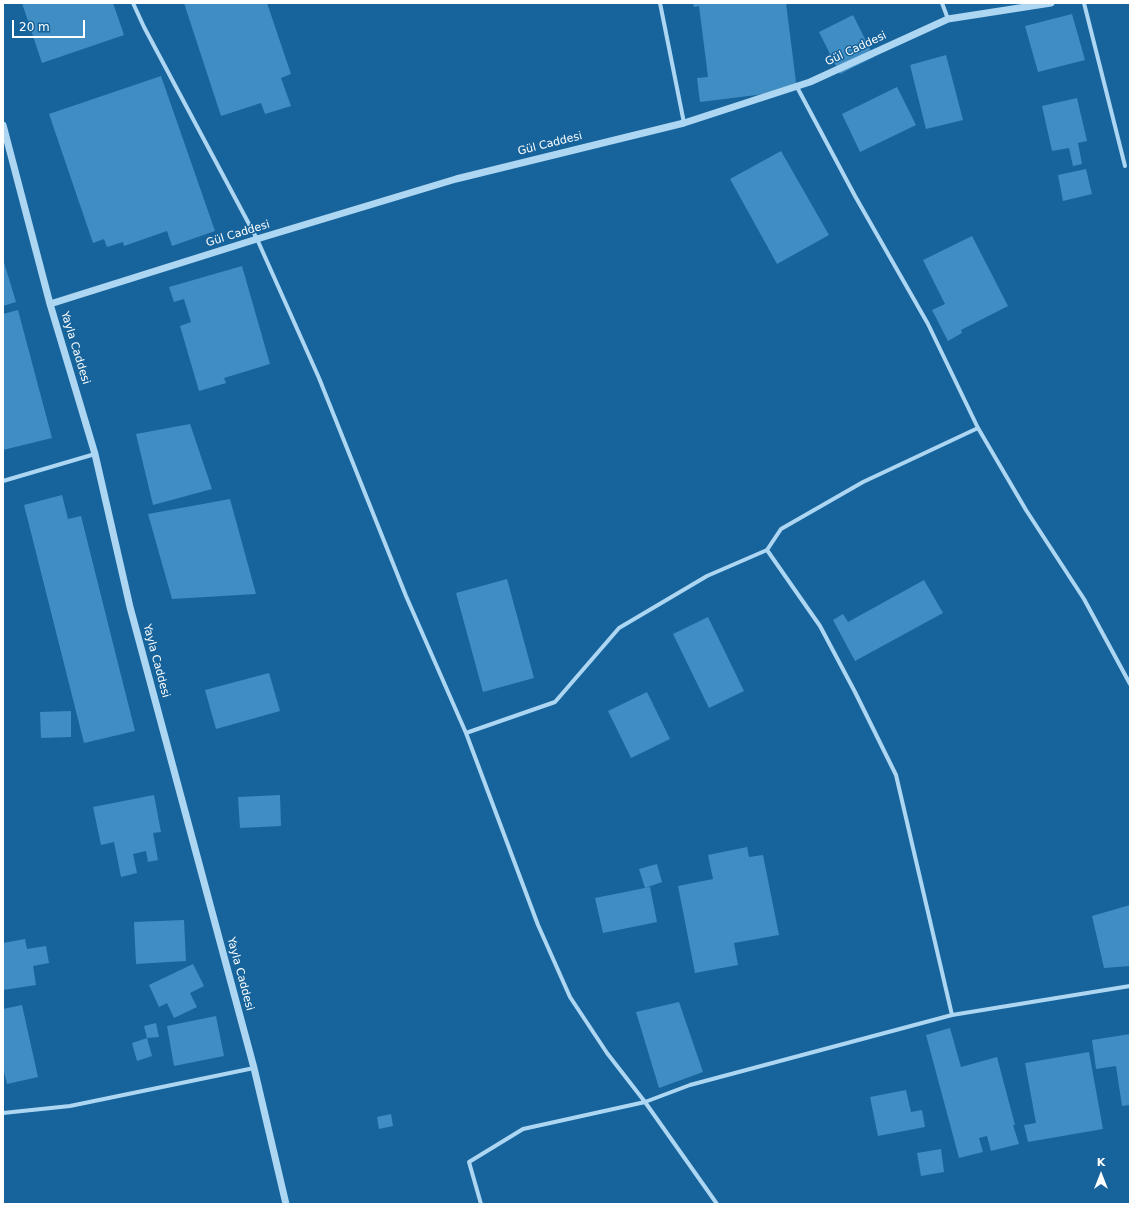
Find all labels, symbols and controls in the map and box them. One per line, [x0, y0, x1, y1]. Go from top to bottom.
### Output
scale bar [14, 12, 87, 38]
text: 20 m [19, 20, 50, 34]
street label: Gül Caddesi [823, 29, 889, 69]
street label: Gül Caddesi [516, 130, 584, 158]
street label: Gül Caddesi [205, 218, 271, 250]
street label: Yayla Caddesi [58, 310, 92, 386]
street label: Yayla Caddesi [140, 623, 172, 699]
street label: Yayla Caddesi [224, 936, 256, 1012]
north arrow [1081, 1155, 1121, 1195]
text: K [1097, 1156, 1105, 1169]

